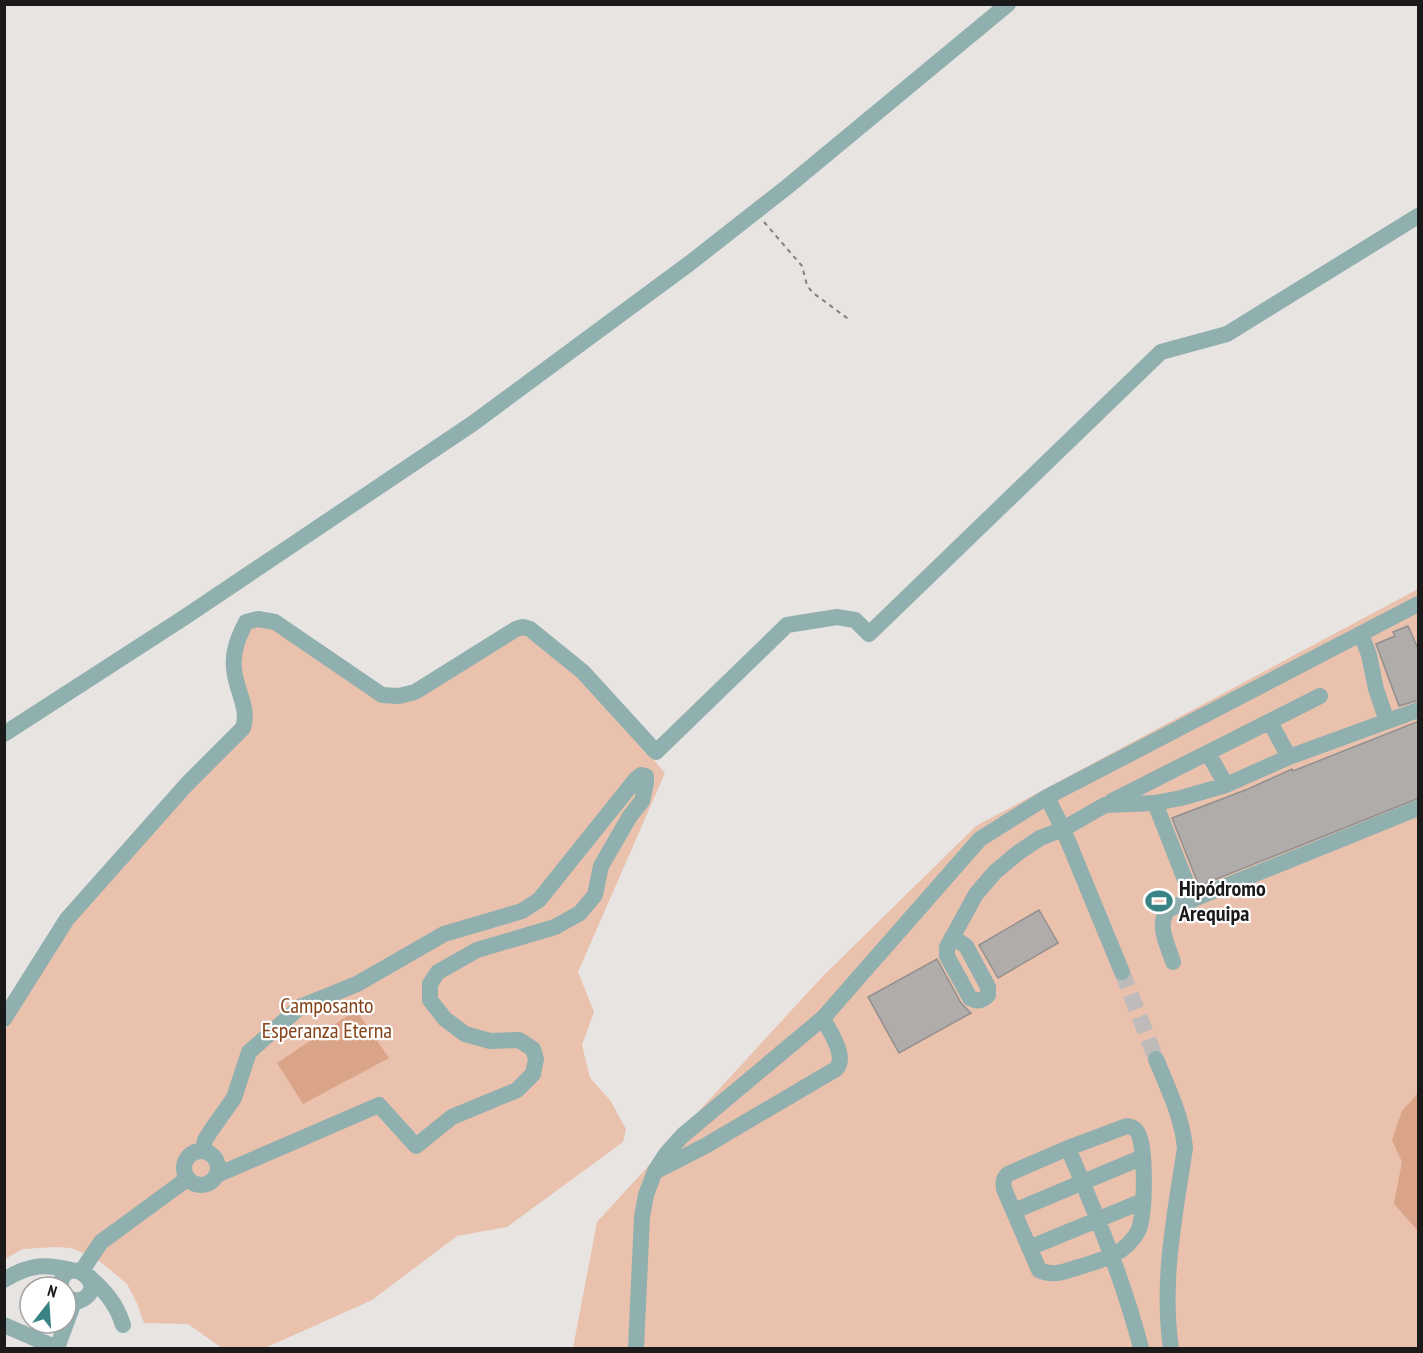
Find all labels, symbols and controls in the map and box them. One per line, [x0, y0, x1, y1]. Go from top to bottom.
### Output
place label: Hipódromo Arequipa [1178, 874, 1266, 927]
sports icon: Hipódromo Arequipa [1144, 886, 1174, 916]
park label: Camposanto Esperanza Eterna [262, 991, 392, 1044]
north arrow [18, 1275, 78, 1335]
text: N [45, 1280, 59, 1301]

